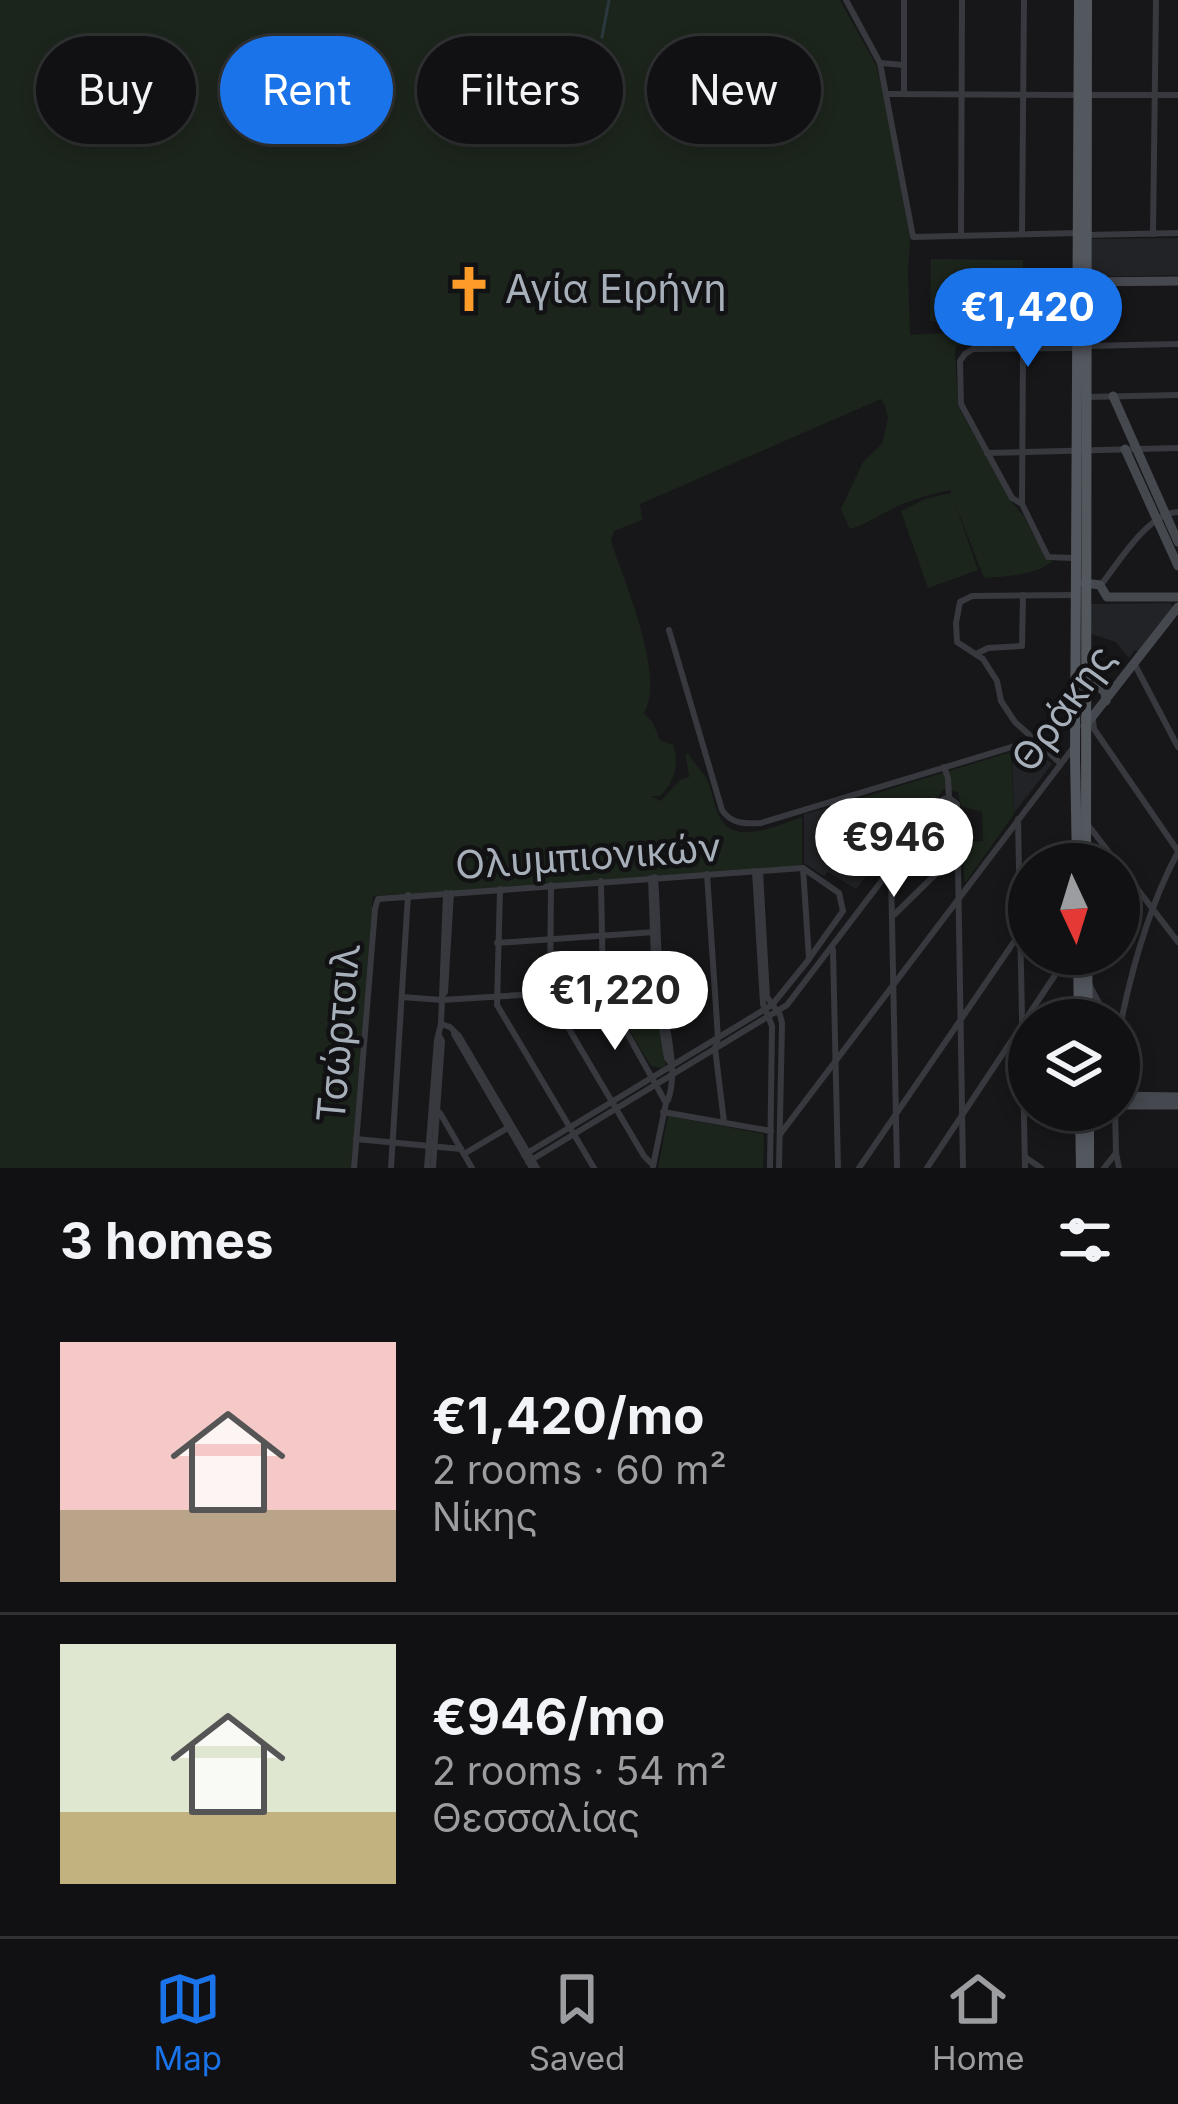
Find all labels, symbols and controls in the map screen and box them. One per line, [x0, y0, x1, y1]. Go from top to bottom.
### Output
chip: Buy [36, 36, 196, 144]
chip: Rent [220, 36, 393, 144]
chip: Filters [417, 36, 623, 144]
chip: New [647, 36, 821, 144]
church icon: Αγία Ειρήνη [444, 264, 494, 314]
place label: Αγία Ειρήνη [505, 265, 727, 312]
pin: €1,420 [930, 268, 1126, 370]
text: €1,420 [961, 283, 1095, 330]
street label: Θράκης [1001, 635, 1124, 780]
pin: €946 [823, 798, 965, 900]
text: €946 [842, 813, 946, 860]
street label: Ολυμπιονικών [454, 823, 722, 888]
north arrow [1008, 843, 1140, 975]
map controls [1008, 843, 1140, 1131]
street label: Τσώρτσιλ [306, 942, 369, 1124]
pin: €1,220 [517, 951, 713, 1053]
text: €1,220 [549, 966, 681, 1013]
button: layers [1008, 999, 1140, 1131]
icon: filters [1052, 1207, 1118, 1273]
text: 3 homes [60, 1210, 274, 1271]
text: €1,420/mo [432, 1385, 705, 1446]
icon: home [156, 1390, 300, 1534]
text: 2 rooms · 60 m² [432, 1446, 727, 1493]
text: Νίκης [432, 1493, 538, 1540]
text: €946/mo [432, 1686, 665, 1747]
icon: home [156, 1692, 300, 1836]
text: 2 rooms · 54 m² [432, 1747, 727, 1794]
text: Θεσσαλίας [432, 1794, 640, 1841]
tab: Map [153, 1966, 222, 2078]
tab: Saved [529, 1966, 625, 2078]
tab: Home [932, 1966, 1025, 2078]

